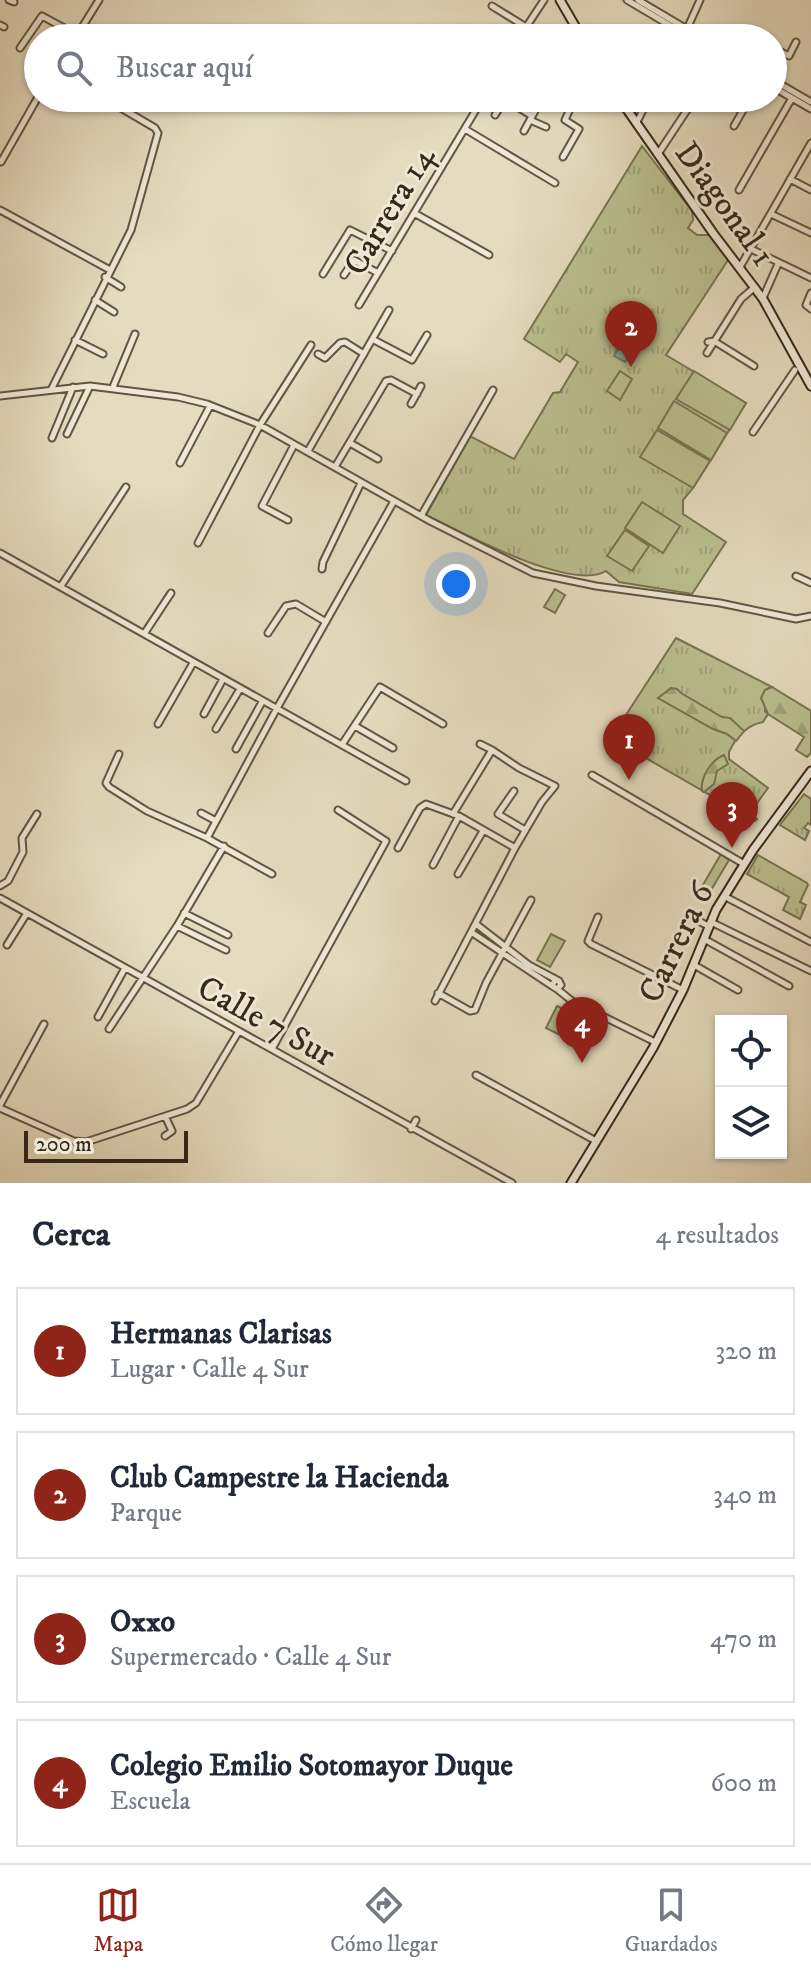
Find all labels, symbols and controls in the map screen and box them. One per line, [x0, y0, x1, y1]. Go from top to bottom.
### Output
search box [24, 24, 787, 112]
icon: search [52, 46, 96, 90]
text: Buscar aquí [116, 50, 253, 87]
street label: Diagonal 1 [665, 134, 784, 275]
street label: Carrera 14 [335, 138, 445, 283]
pin: 2 [605, 301, 657, 367]
your location [436, 564, 476, 604]
pin: 1 [603, 714, 655, 780]
pin: 3 [706, 782, 758, 848]
street label: Carrera 6 [630, 875, 724, 1010]
street label: Calle 7 Sur [190, 967, 342, 1077]
pin: 4 [556, 997, 608, 1063]
map controls [715, 1015, 787, 1159]
button: locate [715, 1015, 787, 1087]
button: layers [715, 1087, 787, 1159]
scale bar [24, 1127, 188, 1163]
text: 200 m [36, 1131, 92, 1158]
text: Cerca [32, 1214, 110, 1256]
text: 4 resultados [655, 1219, 779, 1252]
text: Hermanas Clarisas [110, 1316, 332, 1353]
text: 1 [55, 1335, 65, 1368]
text: 320 m [715, 1335, 777, 1368]
text: Lugar · Calle 4 Sur [110, 1353, 309, 1386]
text: Club Campestre la Hacienda [110, 1460, 449, 1497]
text: 2 [54, 1479, 66, 1512]
text: 340 m [713, 1479, 777, 1512]
text: Parque [110, 1497, 182, 1530]
text: Oxxo [110, 1604, 175, 1641]
text: 3 [55, 1623, 65, 1656]
text: 470 m [710, 1623, 777, 1656]
text: Supermercado · Calle 4 Sur [110, 1641, 391, 1674]
text: Colegio Emilio Sotomayor Duque [110, 1748, 513, 1785]
text: 4 [53, 1767, 67, 1800]
text: 600 m [710, 1767, 777, 1800]
text: Escuela [110, 1785, 190, 1818]
tab: Mapa [93, 1883, 143, 1958]
tab: Cómo llegar [330, 1883, 438, 1958]
tab: Guardados [625, 1883, 718, 1958]

